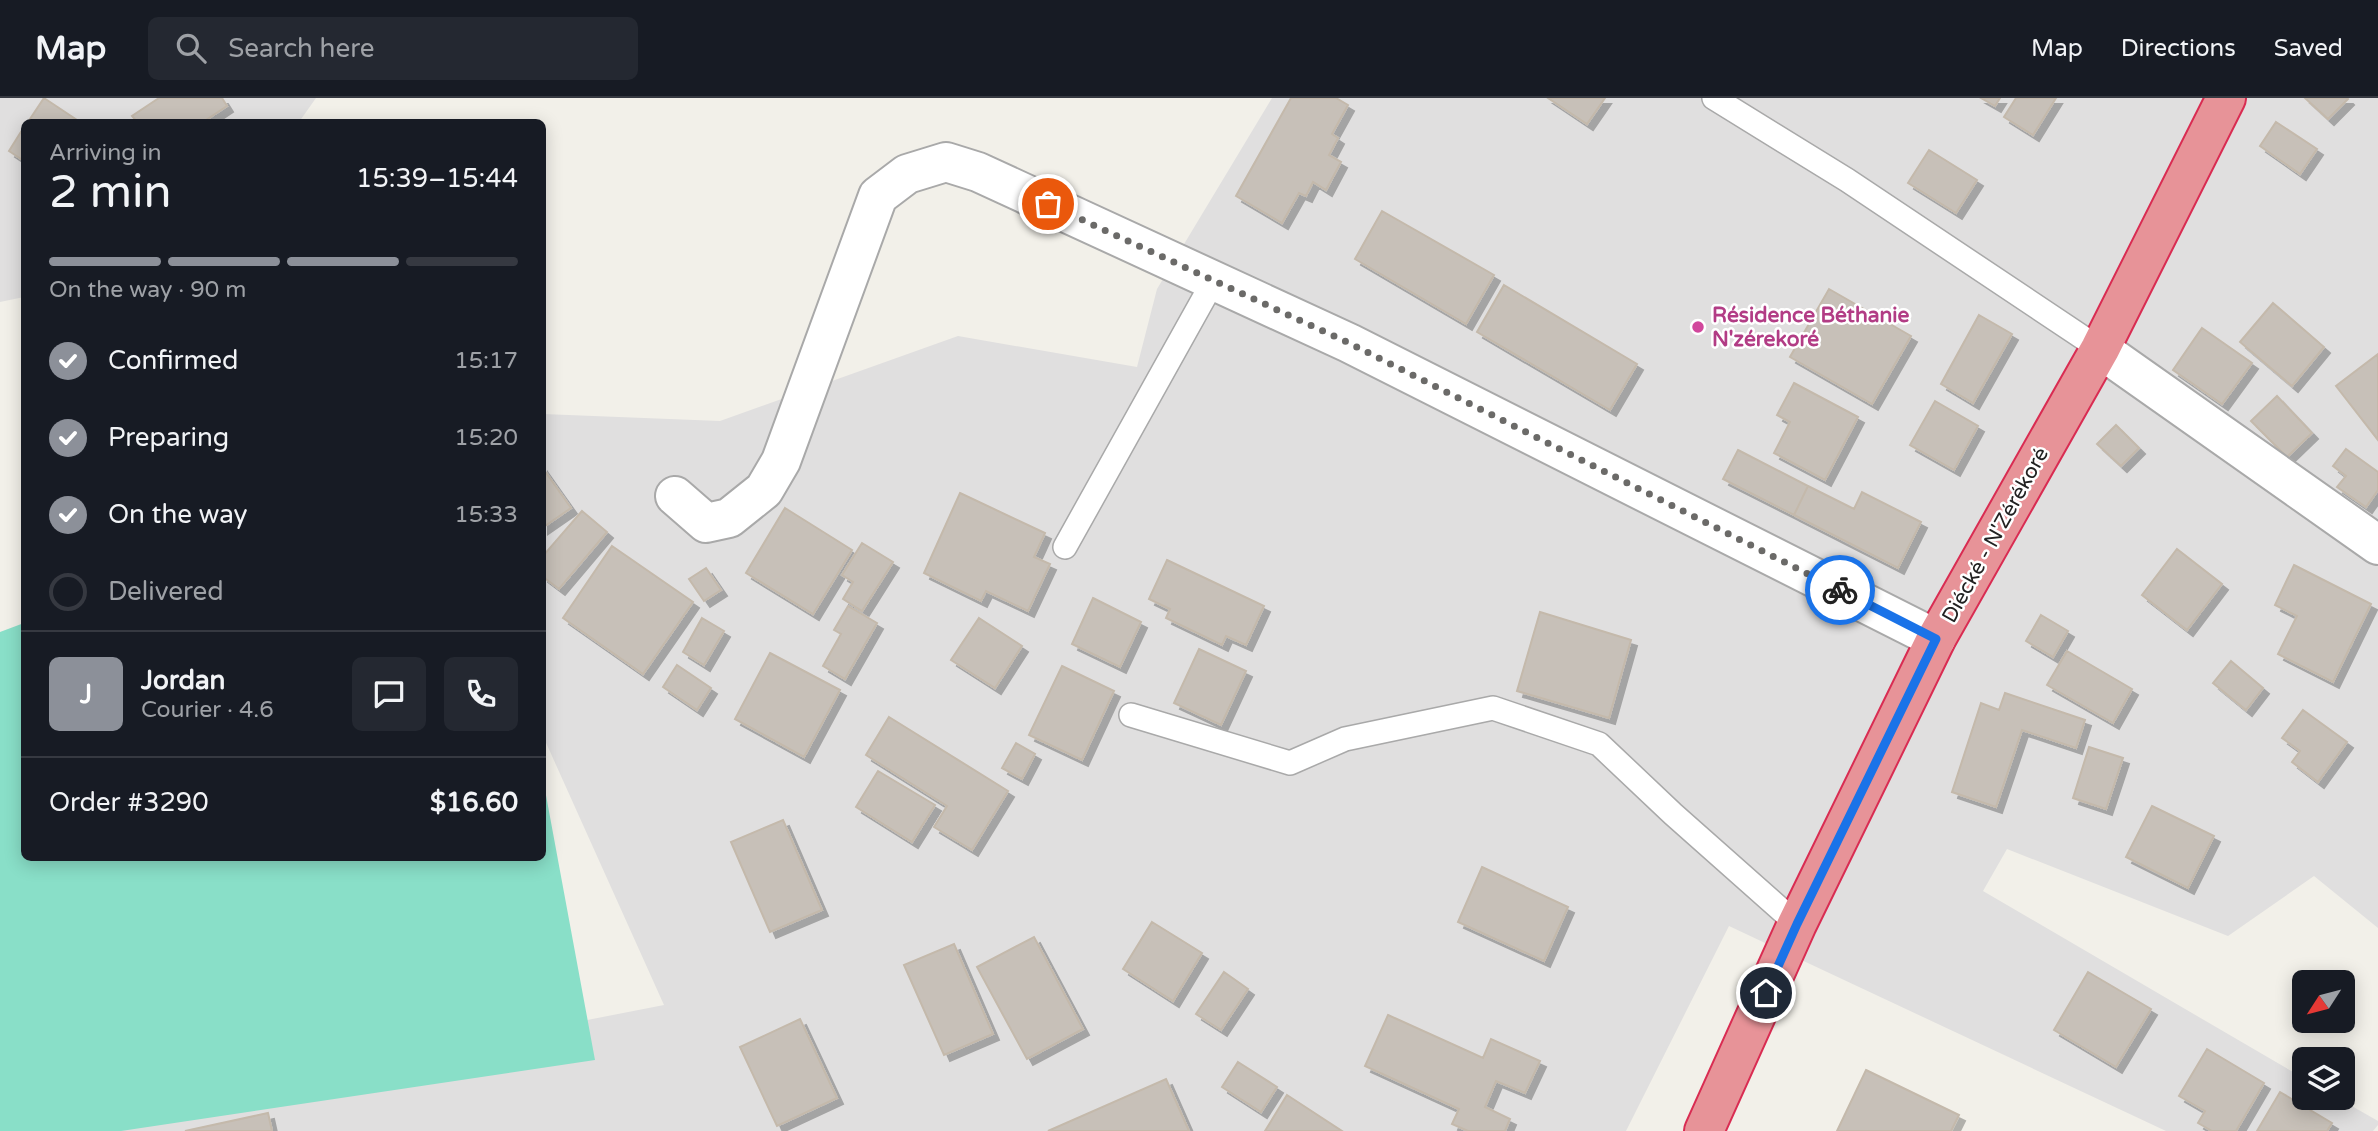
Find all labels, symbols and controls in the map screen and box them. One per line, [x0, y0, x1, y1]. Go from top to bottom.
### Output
search box [148, 17, 638, 80]
text: Map [35, 29, 106, 68]
icon: search [172, 29, 210, 67]
text: Search here [228, 33, 374, 64]
text: Map [2031, 34, 2083, 63]
text: Directions [2121, 34, 2236, 63]
text: Saved [2274, 34, 2343, 63]
text: Arriving in [49, 139, 162, 167]
text: 15:39–15:44 [356, 163, 518, 194]
text: 2 min [49, 165, 172, 220]
pin [1018, 174, 1078, 234]
icon: bag [1029, 185, 1067, 223]
text: On the way · 90 m [49, 276, 246, 304]
place label: Résidence Béthanie N'zérekoré [1712, 303, 1909, 352]
marker: Résidence Béthanie N'zérekoré [1690, 319, 1706, 335]
icon: check [49, 342, 87, 380]
text: Confirmed [108, 345, 238, 376]
text: 15:17 [454, 347, 518, 375]
icon: check [49, 419, 87, 457]
text: Preparing [108, 422, 229, 453]
text: 15:20 [454, 424, 518, 452]
street label: Diécké - N'Zérékoré [1937, 443, 2054, 627]
icon: check [49, 496, 87, 534]
text: On the way [108, 499, 248, 530]
text: 15:33 [454, 501, 518, 529]
courier [1805, 555, 1875, 625]
icon: bike [1821, 571, 1859, 609]
text: Delivered [108, 576, 224, 607]
button: chat [352, 657, 426, 731]
button: phone [444, 657, 518, 731]
text: Jordan [141, 665, 225, 696]
text: J [80, 679, 92, 710]
text: Courier · 4.6 [141, 696, 274, 724]
text: Order #3290 [49, 787, 209, 818]
text: $16.60 [430, 787, 518, 818]
pin [1736, 963, 1796, 1023]
north arrow [2292, 970, 2356, 1032]
map controls [2292, 970, 2355, 1110]
icon: home [1747, 974, 1785, 1012]
button: layers [2292, 1047, 2355, 1110]

